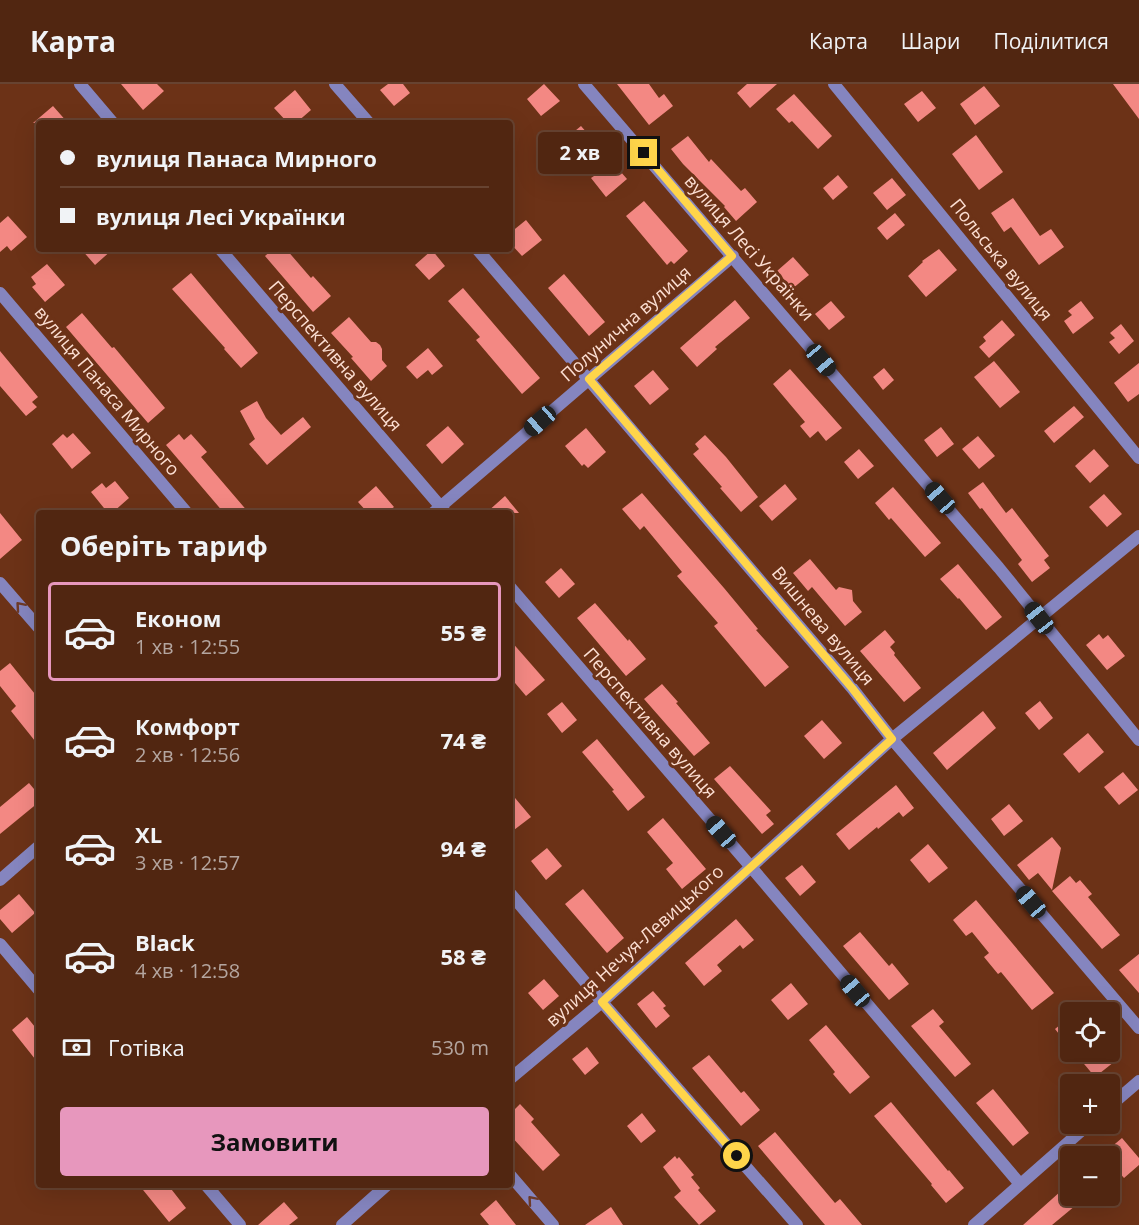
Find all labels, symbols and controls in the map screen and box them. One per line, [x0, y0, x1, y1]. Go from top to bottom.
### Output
text: Карта [30, 22, 116, 60]
text: Карта [809, 27, 868, 55]
text: Шари [901, 27, 960, 55]
text: Поділитися [993, 27, 1109, 55]
callout: 2 хв [539, 132, 623, 174]
text: 2 хв [560, 139, 600, 166]
route end [630, 139, 657, 166]
text: вулиця Панаса Мирного [96, 143, 377, 173]
street label: вулиця Лесі Українки [680, 169, 820, 325]
street label: Польська вулиця [945, 193, 1058, 325]
text: вулиця Лесі Українки [96, 201, 346, 231]
street label: Полунична вулиця [555, 260, 696, 387]
street label: Перспективна вулиця [264, 275, 408, 436]
street label: вулиця Панаса Мирного [30, 301, 186, 480]
car [803, 340, 839, 380]
car [521, 402, 559, 440]
car [921, 479, 959, 517]
text: Оберіть тариф [60, 527, 268, 564]
street label: Вишнева вулиця [767, 561, 881, 690]
car [1021, 598, 1057, 638]
one-way arrow [16, 602, 27, 613]
text: Економ [135, 603, 221, 633]
icon: car [63, 605, 117, 659]
text: 55 ₴ [440, 617, 486, 647]
text: 1 хв · 12:55 [135, 633, 240, 660]
street label: Перспективна вулиця [579, 642, 723, 803]
text: Комфорт [135, 711, 240, 741]
icon: car [63, 713, 117, 767]
text: 74 ₴ [440, 725, 486, 755]
text: 2 хв · 12:56 [135, 741, 240, 768]
car [702, 813, 740, 851]
text: XL [135, 819, 162, 849]
icon: car [63, 821, 117, 875]
text: 94 ₴ [440, 833, 486, 863]
text: 3 хв · 12:57 [135, 849, 240, 876]
street label: вулиця Нечуя-Левицького [540, 859, 728, 1032]
car [1013, 882, 1049, 922]
text: Black [135, 927, 195, 957]
icon: car [63, 929, 117, 983]
text: 58 ₴ [440, 941, 486, 971]
text: 4 хв · 12:58 [135, 957, 240, 984]
car [837, 971, 873, 1011]
map controls [1060, 1002, 1120, 1206]
button: locate [1060, 1002, 1120, 1062]
icon: cash [60, 1031, 93, 1064]
text: Готівка [108, 1032, 185, 1062]
text: 530 m [431, 1034, 489, 1061]
button: + [1060, 1074, 1120, 1134]
button: Замовити [60, 1107, 489, 1176]
route start [723, 1142, 750, 1169]
button: − [1060, 1146, 1120, 1206]
one-way arrow [528, 1196, 539, 1207]

